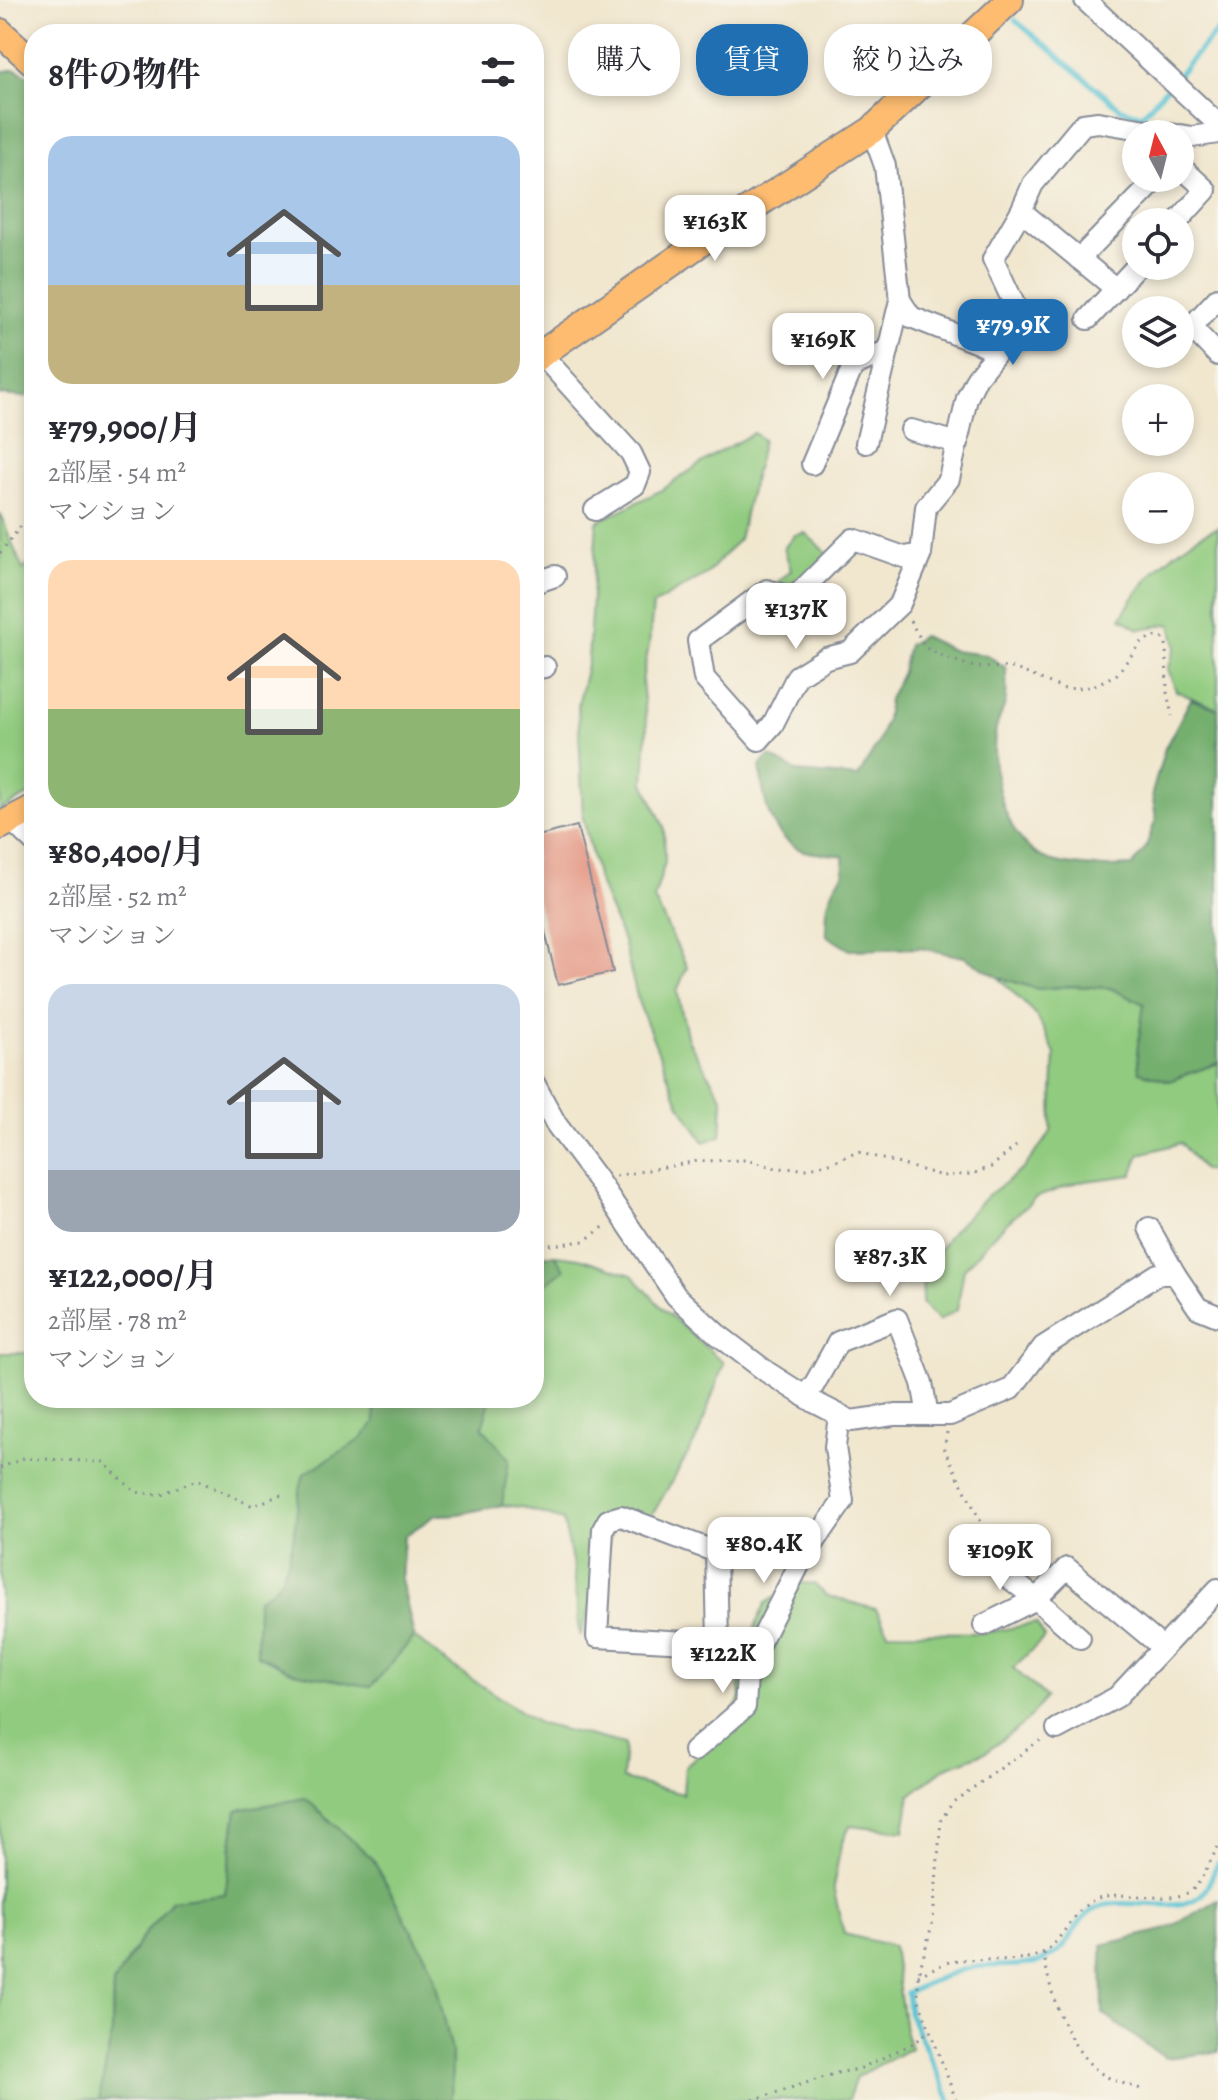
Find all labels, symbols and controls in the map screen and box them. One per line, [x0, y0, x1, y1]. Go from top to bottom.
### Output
chip: 購入 [568, 24, 680, 96]
chip: 賃貸 [696, 24, 808, 96]
chip: 絞り込み [824, 24, 992, 96]
icon: filters [476, 50, 520, 94]
text: 8件の物件 [48, 51, 200, 98]
north arrow [1122, 120, 1194, 192]
map controls [1122, 120, 1194, 544]
icon: home [212, 188, 356, 332]
pin: ¥163K [659, 195, 771, 263]
text: ¥163K [683, 203, 747, 238]
button: locate [1122, 208, 1194, 280]
button: layers [1122, 296, 1194, 368]
pin: ¥79.9K [948, 299, 1078, 367]
text: ¥79.9K [976, 307, 1050, 342]
pin: ¥169K [767, 313, 879, 381]
text: ¥169K [790, 321, 856, 356]
button: + [1122, 384, 1194, 456]
text: ¥79,900/月 [48, 404, 202, 451]
text: 2部屋 · 54 m² [48, 455, 186, 490]
button: − [1122, 472, 1194, 544]
text: マンション [48, 494, 177, 529]
pin: ¥137K [740, 583, 852, 651]
text: ¥137K [764, 591, 828, 626]
icon: home [212, 612, 356, 756]
text: ¥80,400/月 [48, 828, 205, 875]
text: 2部屋 · 52 m² [48, 879, 187, 914]
text: マンション [48, 918, 177, 953]
icon: home [212, 1036, 356, 1180]
pin: ¥87.3K [825, 1230, 955, 1298]
text: ¥87.3K [853, 1238, 927, 1273]
text: ¥122,000/月 [48, 1252, 218, 1299]
text: 2部屋 · 78 m² [48, 1303, 187, 1338]
text: マンション [48, 1342, 177, 1377]
pin: ¥80.4K [699, 1517, 829, 1585]
pin: ¥109K [944, 1524, 1056, 1592]
text: ¥80.4K [726, 1525, 802, 1560]
text: ¥109K [967, 1532, 1033, 1567]
pin: ¥122K [667, 1627, 779, 1695]
text: ¥122K [690, 1635, 756, 1670]

